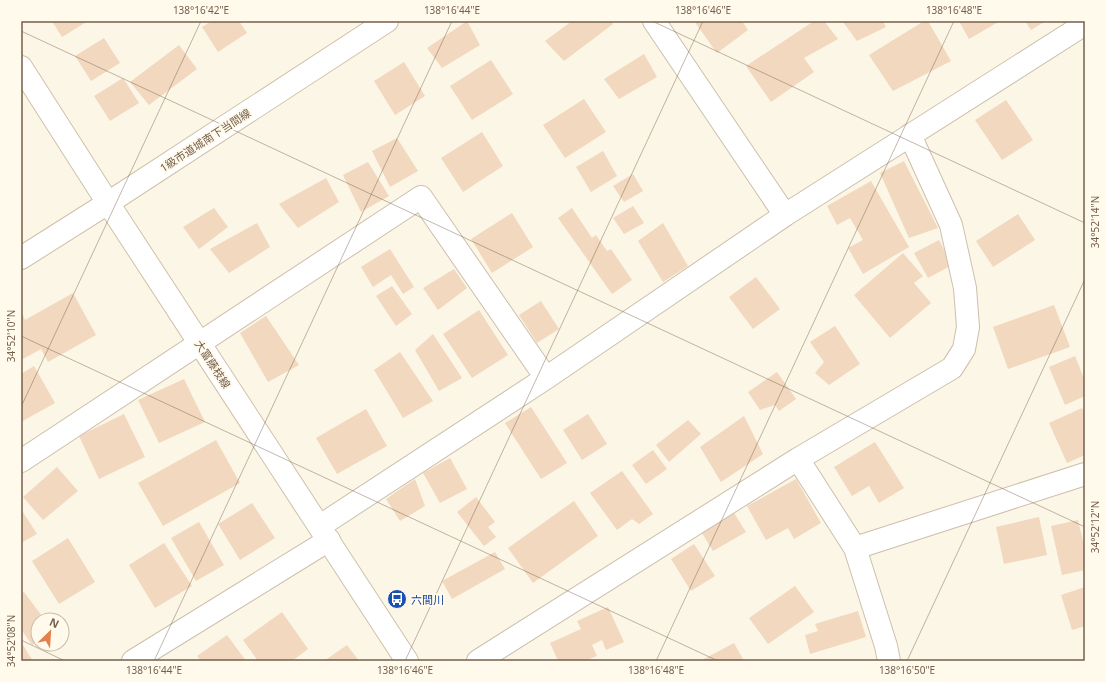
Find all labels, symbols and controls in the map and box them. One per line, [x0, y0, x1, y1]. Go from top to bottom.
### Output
text: 138°16'42"E [173, 3, 229, 17]
text: 138°16'44"E [424, 3, 480, 17]
text: 138°16'46"E [675, 3, 731, 17]
text: 138°16'48"E [926, 3, 982, 17]
street label: 1級市道城南下当間線 [157, 105, 253, 175]
text: 34°52'14"N [1088, 196, 1102, 248]
text: 34°52'10"N [4, 310, 18, 362]
street label: 大富藤枝線 [192, 337, 234, 391]
text: 34°52'12"N [1088, 501, 1102, 553]
bus stop icon: 六間川 [386, 588, 408, 610]
place label: 六間川 [411, 592, 444, 607]
north arrow [30, 612, 70, 652]
text: N [47, 614, 62, 631]
text: 34°52'08"N [4, 615, 18, 667]
text: 138°16'44"E [126, 663, 182, 677]
text: 138°16'46"E [377, 663, 433, 677]
text: 138°16'48"E [628, 663, 684, 677]
text: 138°16'50"E [879, 663, 935, 677]

